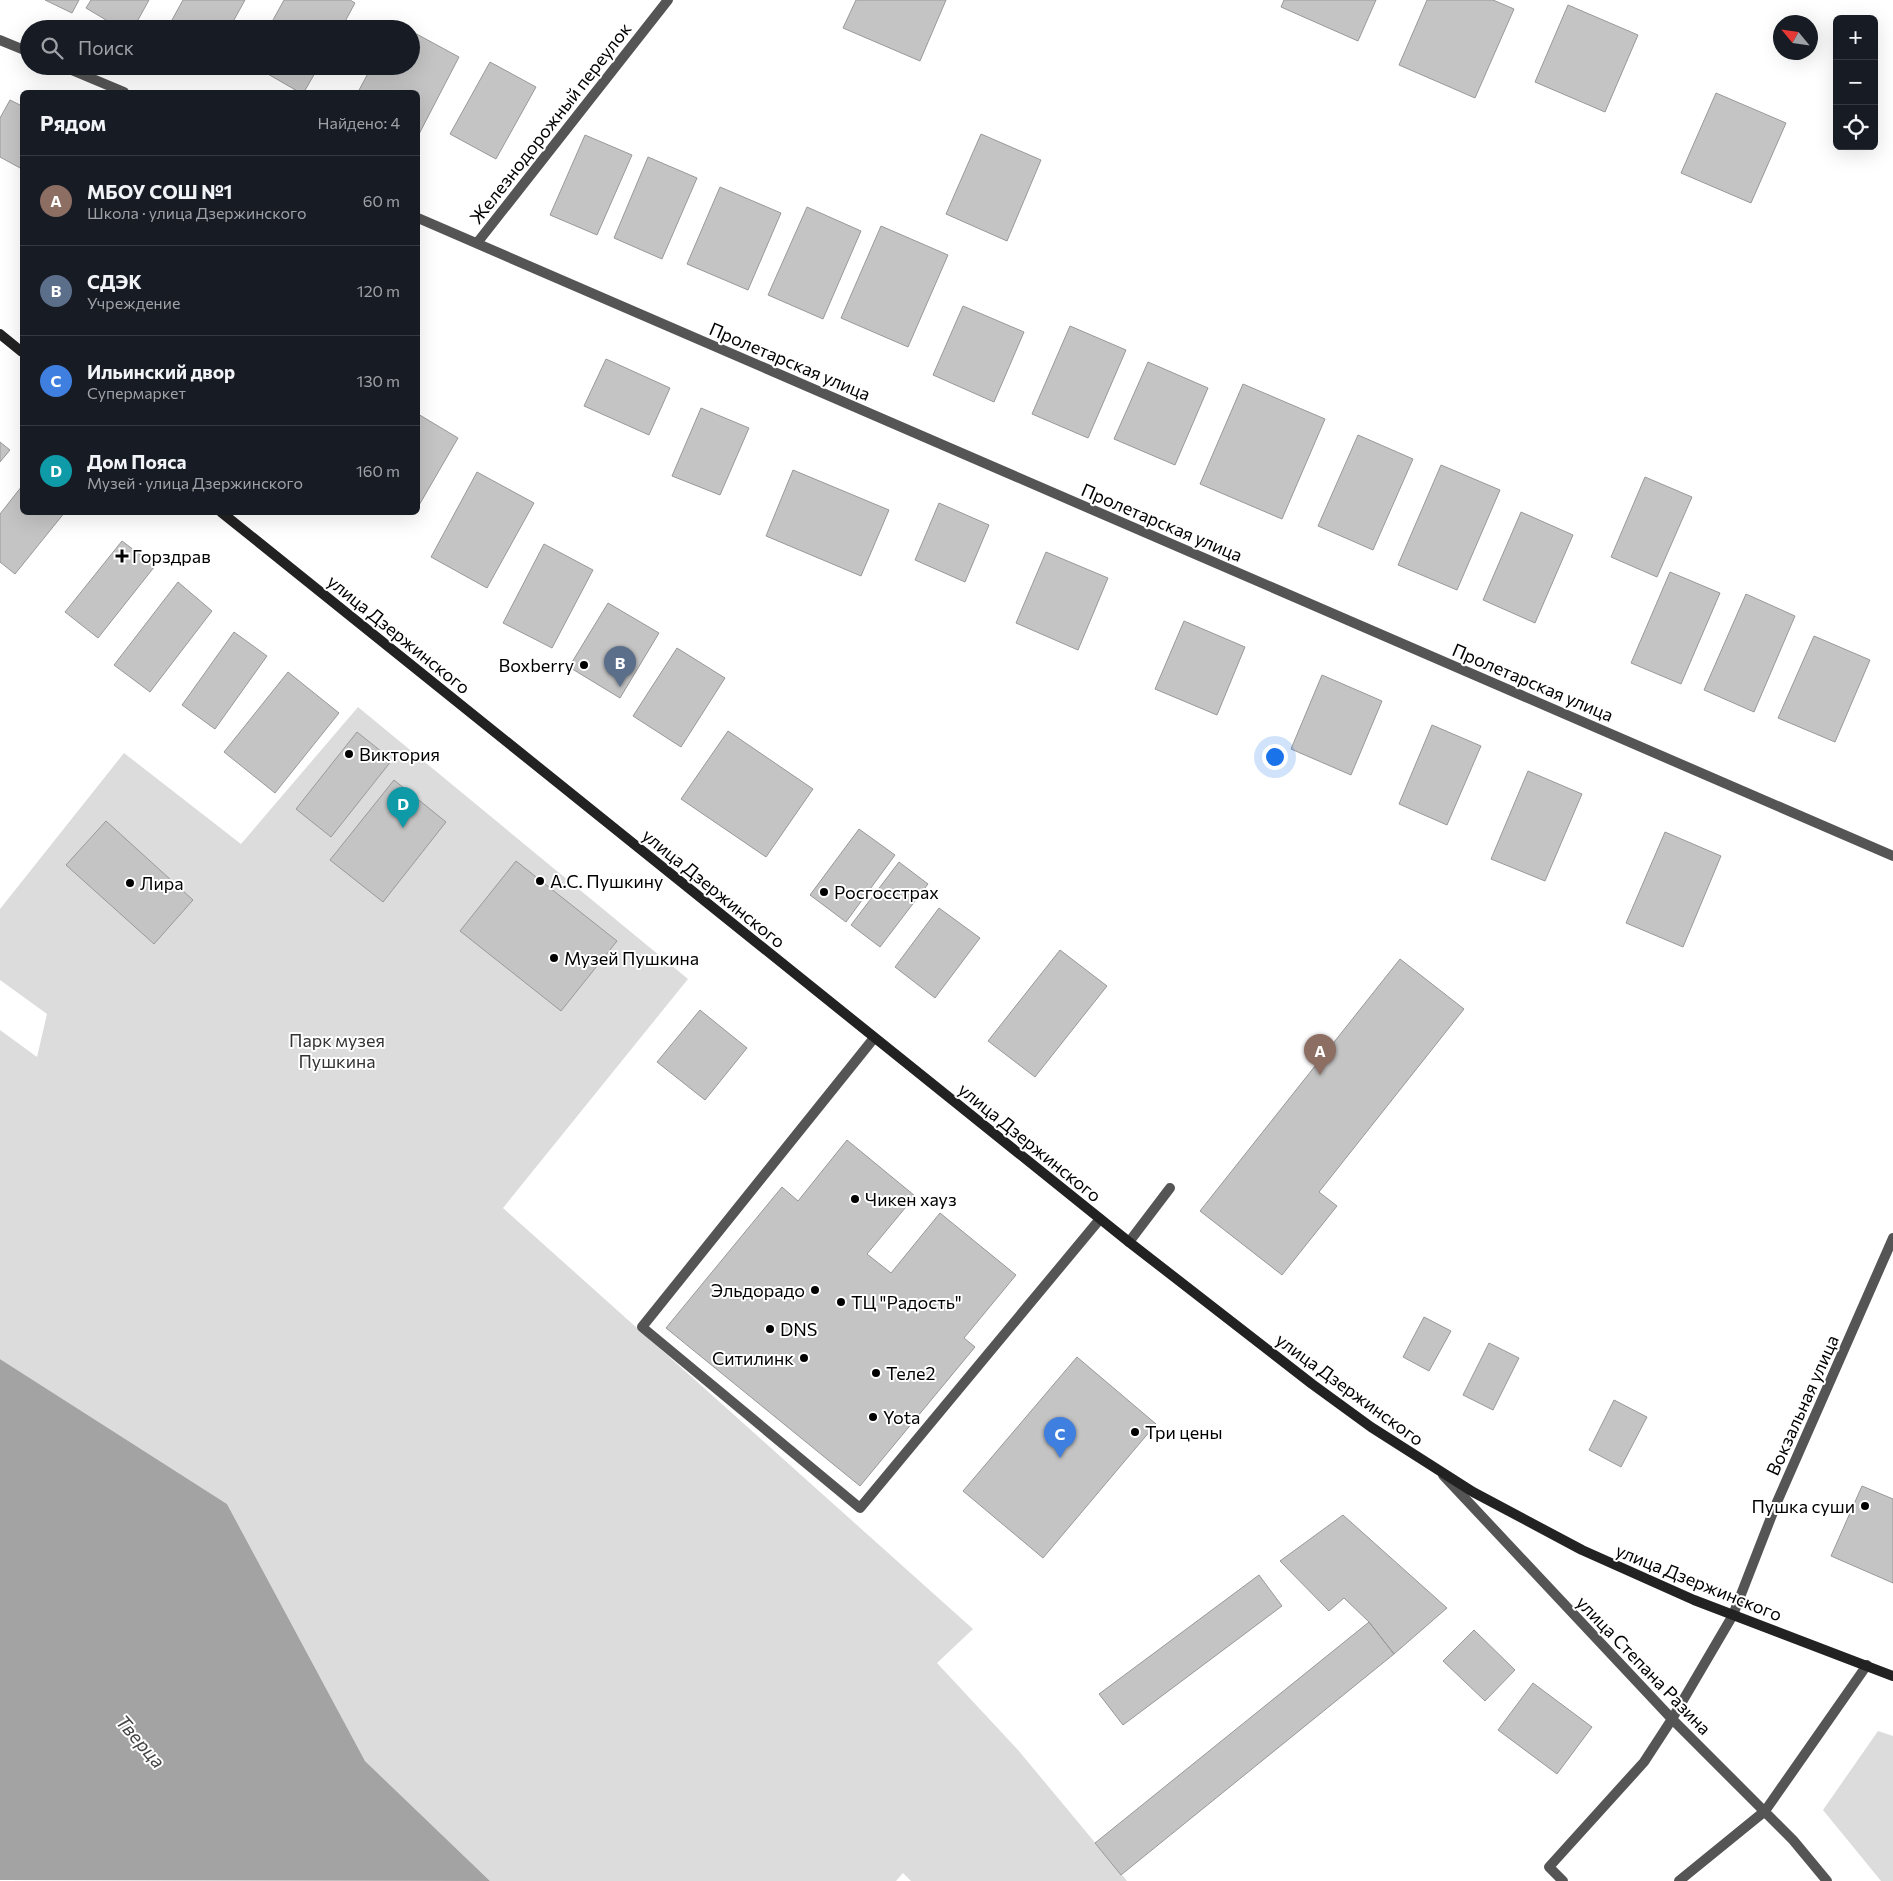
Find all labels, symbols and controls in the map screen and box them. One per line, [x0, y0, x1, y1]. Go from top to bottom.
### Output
north arrow [1773, 15, 1818, 60]
map controls [1833, 15, 1878, 150]
button: + [1833, 15, 1878, 60]
street label: Железнодорожный переулок [465, 18, 636, 228]
search box [20, 20, 420, 75]
icon: search [38, 34, 66, 62]
text: Поиск [78, 36, 134, 59]
button: − [1833, 60, 1878, 105]
button: locate [1833, 105, 1878, 150]
text: Рядом [40, 110, 106, 135]
text: Найдено: 4 [318, 113, 400, 132]
text: МБОУ СОШ №1 [87, 180, 232, 203]
text: A [50, 191, 62, 210]
text: 60 m [363, 191, 400, 210]
text: Школа · улица Дзержинского [87, 203, 306, 222]
text: СДЭК [87, 270, 142, 293]
text: B [51, 281, 61, 300]
text: 120 m [357, 281, 400, 300]
text: Учреждение [87, 293, 180, 312]
street label: Пролетарская улица [706, 317, 874, 405]
text: Ильинский двор [87, 360, 235, 383]
text: C [51, 371, 61, 390]
text: 130 m [357, 371, 400, 390]
text: Супермаркет [87, 383, 186, 402]
text: Дом Пояса [87, 450, 186, 473]
text: D [50, 461, 62, 480]
text: 160 m [356, 461, 400, 480]
text: Музей · улица Дзержинского [87, 473, 303, 492]
street label: Пролетарская улица [1078, 478, 1246, 566]
place label: Горздрав [132, 545, 211, 567]
marker: Горздрав [116, 550, 128, 562]
street label: улица Дзержинского [323, 570, 475, 698]
street label: Пролетарская улица [1449, 638, 1617, 726]
pin: B [604, 646, 636, 687]
place label: Boxberry [499, 654, 574, 676]
marker: Boxberry [578, 659, 590, 671]
place label: Виктория [359, 743, 440, 765]
your location [1262, 744, 1288, 770]
marker: Виктория [343, 748, 355, 760]
pin: D [387, 787, 419, 828]
street label: улица Дзержинского [638, 824, 790, 952]
place label: А.С. Пушкину [550, 870, 663, 892]
place label: Лира [140, 872, 184, 894]
marker: А.С. Пушкину [534, 875, 546, 887]
marker: Лира [124, 877, 136, 889]
place label: Росгосстрах [834, 881, 939, 903]
marker: Росгосстрах [818, 886, 830, 898]
place label: Музей Пушкина [564, 947, 699, 969]
marker: Музей Пушкина [548, 952, 560, 964]
park label: Парк музея Пушкина [289, 1029, 385, 1072]
pin: A [1304, 1034, 1336, 1075]
street label: улица Дзержинского [954, 1078, 1106, 1206]
place label: Чикен хауз [865, 1188, 957, 1210]
marker: Чикен хауз [849, 1193, 861, 1205]
place label: Эльдорадо [711, 1279, 805, 1301]
marker: Эльдорадо [809, 1284, 821, 1296]
place label: ТЦ "Радость" [851, 1291, 962, 1313]
marker: ТЦ "Радость" [835, 1296, 847, 1308]
place label: DNS [780, 1318, 817, 1340]
marker: DNS [764, 1323, 776, 1335]
street label: улица Дзержинского [1272, 1328, 1428, 1450]
street label: Вокзальная улица [1761, 1331, 1843, 1479]
place label: Ситилинк [712, 1347, 794, 1369]
marker: Ситилинк [798, 1352, 810, 1364]
place label: Теле2 [886, 1362, 936, 1384]
marker: Теле2 [870, 1367, 882, 1379]
place label: Yota [883, 1406, 921, 1428]
marker: Yota [867, 1411, 879, 1423]
pin: C [1044, 1417, 1076, 1458]
place label: Три цены [1145, 1421, 1223, 1443]
marker: Три цены [1129, 1426, 1141, 1438]
place label: Пушка суши [1751, 1495, 1855, 1517]
marker: Пушка суши [1859, 1500, 1871, 1512]
street label: улица Дзержинского [1613, 1539, 1785, 1625]
street label: улица Степана Разина [1572, 1591, 1716, 1739]
water label: Тверца [112, 1710, 170, 1772]

